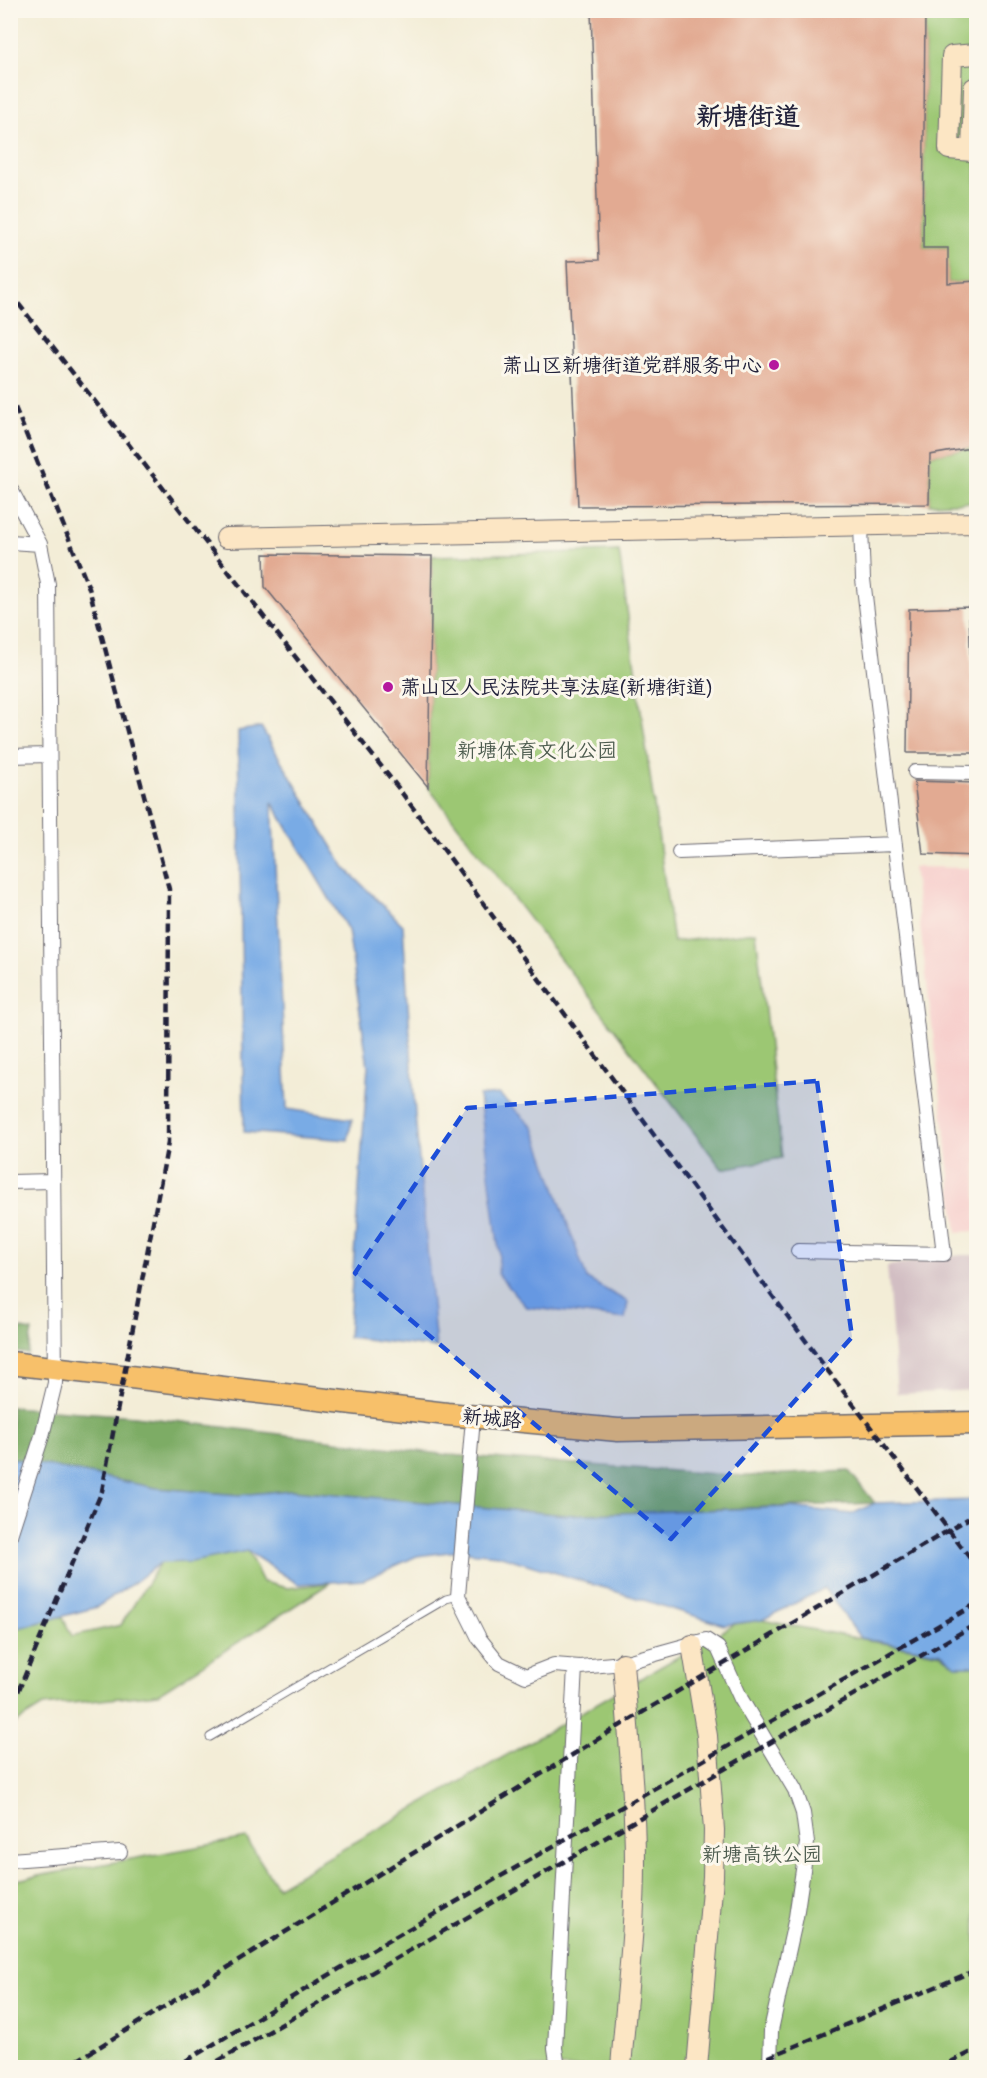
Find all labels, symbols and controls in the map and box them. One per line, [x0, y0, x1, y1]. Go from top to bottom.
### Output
district label: 新塘街道 [696, 99, 800, 132]
place label: 萧山区新塘街道党群服务中心 [502, 352, 762, 377]
marker: 萧山区新塘街道党群服务中心 [767, 358, 781, 372]
place label: 萧山区人民法院共享法庭(新塘街道) [400, 674, 712, 699]
marker: 萧山区人民法院共享法庭(新塘街道) [381, 680, 395, 694]
park label: 新塘体育文化公园 [457, 737, 617, 762]
street label: 新城路 [461, 1402, 524, 1433]
park label: 新塘高铁公园 [702, 1841, 822, 1866]

